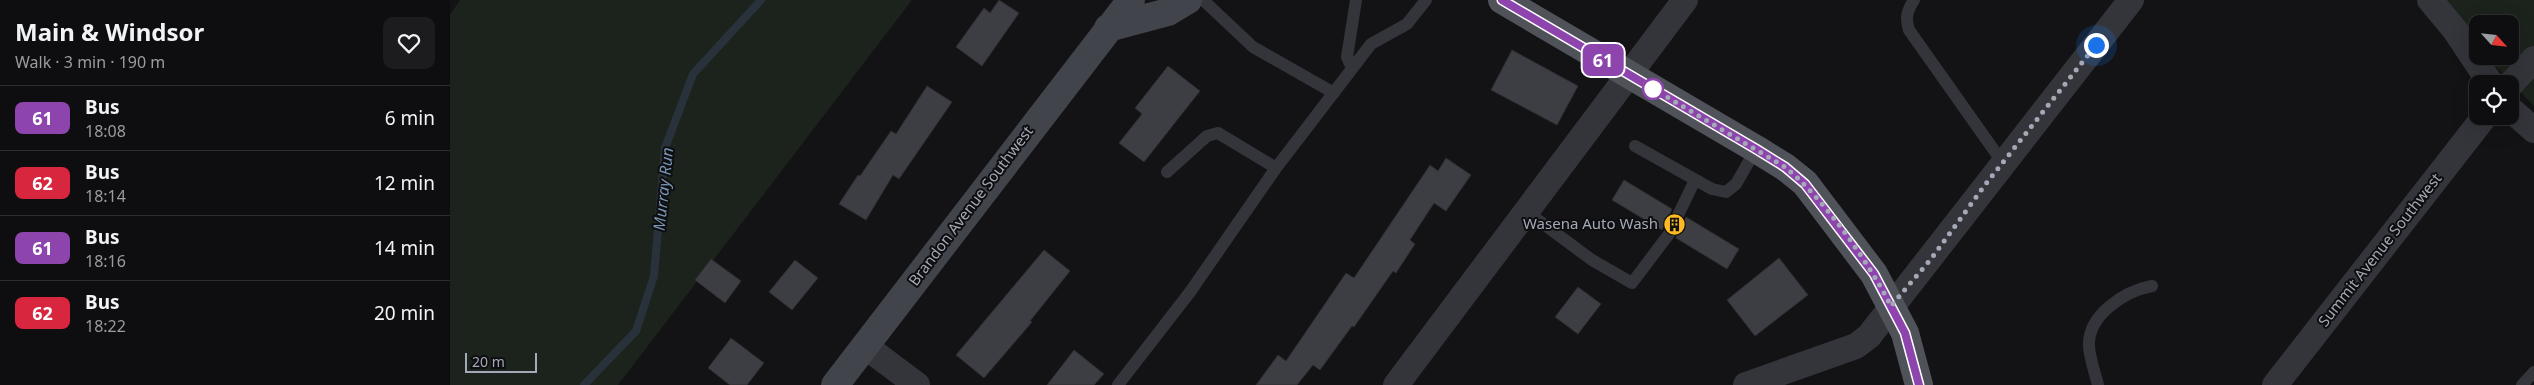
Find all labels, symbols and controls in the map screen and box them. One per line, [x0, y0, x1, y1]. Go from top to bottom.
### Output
text: Main & Windsor [15, 15, 204, 48]
north arrow [2469, 15, 2519, 65]
map controls [2469, 15, 2519, 125]
button: heart [383, 17, 435, 69]
your location [2084, 33, 2109, 58]
line badge: 61 [1580, 44, 1626, 76]
text: 61 [1593, 48, 1613, 72]
text: Walk · 3 min · 190 m [15, 51, 165, 73]
button: locate [2469, 75, 2519, 125]
unlabelled marker [1642, 78, 1664, 100]
text: Bus [85, 94, 120, 120]
text: 6 min [385, 105, 435, 131]
text: 61 [32, 106, 53, 130]
text: 18:08 [85, 120, 126, 142]
street label: Brandon Avenue Southwest [903, 121, 1037, 289]
water label: Murray Run [648, 146, 678, 232]
text: Bus [85, 159, 120, 185]
street label: Summit Avenue Southwest [2313, 168, 2446, 330]
text: 12 min [374, 170, 435, 196]
text: 62 [32, 171, 53, 195]
text: 18:14 [85, 185, 126, 207]
building icon: Wasena Auto Wash [1662, 212, 1686, 236]
place label: Wasena Auto Wash [1523, 213, 1658, 233]
text: Bus [85, 224, 120, 250]
text: 14 min [374, 235, 435, 261]
text: 61 [32, 236, 53, 260]
text: 18:16 [85, 250, 126, 272]
text: Bus [85, 289, 120, 315]
text: 20 min [374, 300, 435, 326]
text: 62 [32, 301, 53, 325]
text: 18:22 [85, 315, 126, 337]
scale bar [465, 350, 538, 373]
text: 20 m [472, 352, 505, 371]

